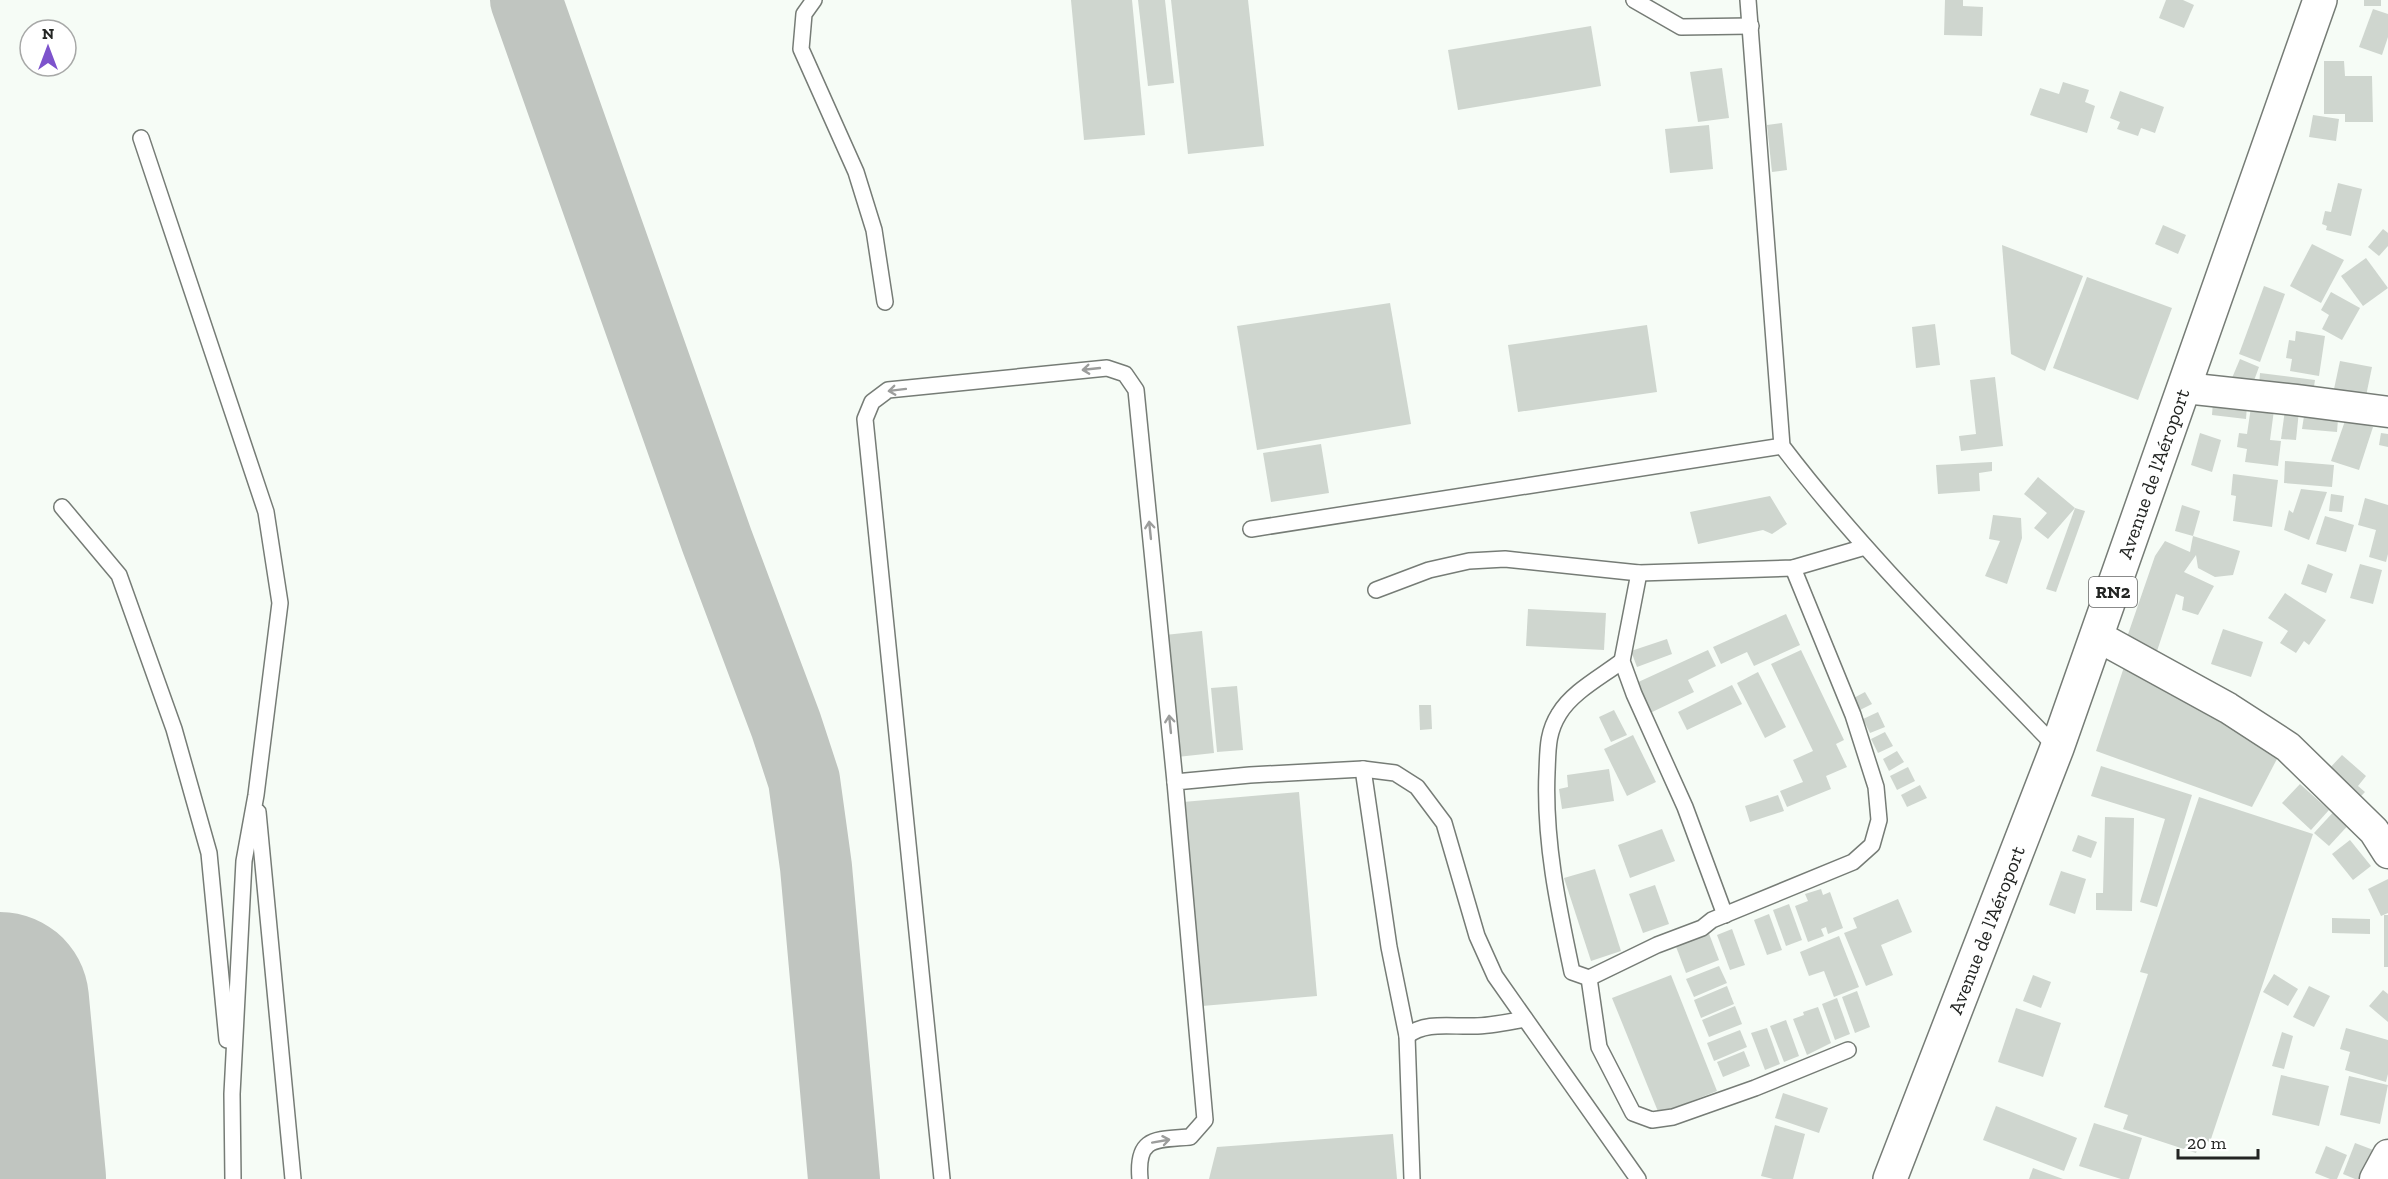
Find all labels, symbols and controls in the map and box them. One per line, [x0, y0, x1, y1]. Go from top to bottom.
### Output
north arrow [18, 18, 78, 78]
text: N [42, 24, 54, 43]
one-way arrow [1082, 364, 1101, 375]
one-way arrow [888, 384, 907, 395]
street label: Avenue de l'Aéroport [2113, 385, 2195, 562]
one-way arrow [1144, 521, 1155, 540]
road number: RN2 [2089, 577, 2137, 607]
one-way arrow [1164, 715, 1175, 734]
street label: Avenue de l'Aéroport [1943, 842, 2030, 1018]
scale bar [2178, 1122, 2258, 1160]
text: 20 m [2187, 1132, 2227, 1154]
one-way arrow [1151, 1135, 1170, 1146]

